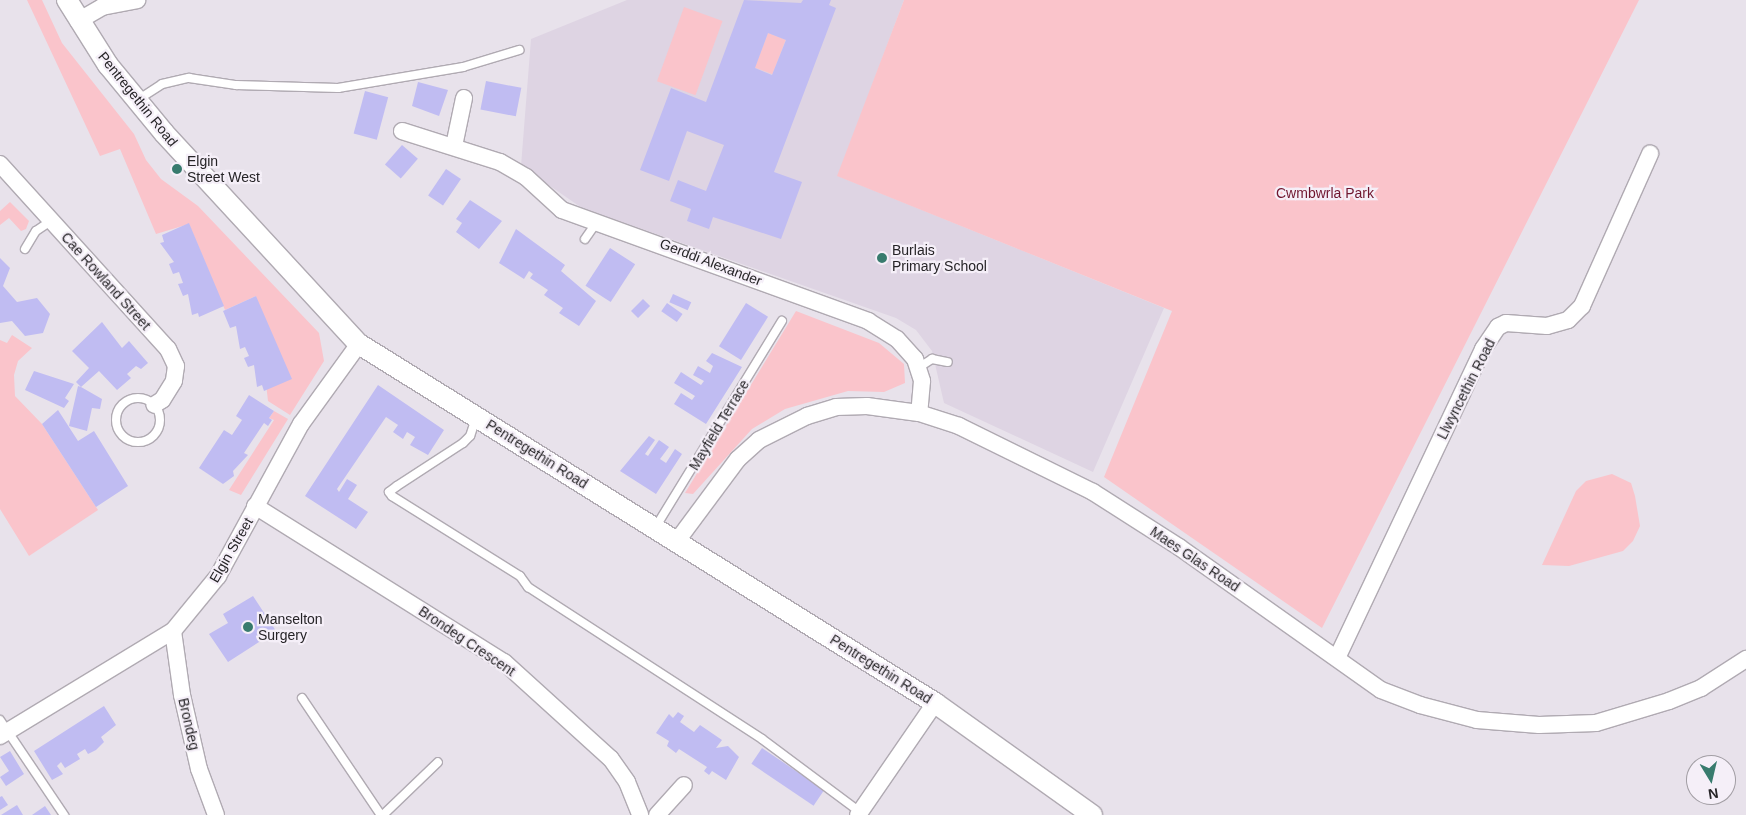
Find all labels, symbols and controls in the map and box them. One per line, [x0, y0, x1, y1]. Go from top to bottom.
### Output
street label: Pentregethin Road [95, 48, 181, 150]
place label: Elgin Street West [187, 153, 260, 186]
marker: Elgin Street West [171, 163, 183, 175]
park label: Cwmbwrla Park [1276, 185, 1374, 201]
street label: Cae Rowland Street [58, 229, 154, 333]
street label: Gerddi Alexander [657, 235, 765, 289]
place label: Burlais Primary School [892, 242, 987, 274]
marker: Burlais Primary School [876, 252, 888, 264]
street label: Llwyncethin Road [1433, 336, 1499, 442]
street label: Mayfield Terrace [685, 377, 753, 473]
street label: Pentregethin Road [483, 416, 591, 492]
street label: Elgin Street [206, 514, 256, 586]
street label: Maes Glas Road [1147, 523, 1243, 595]
street label: Brondeg Crescent [416, 602, 518, 680]
place label: Manselton Surgery [258, 611, 323, 644]
marker: Manselton Surgery [242, 621, 254, 633]
street label: Pentregethin Road [827, 631, 935, 707]
street label: Brondeg [175, 696, 203, 752]
north arrow [1686, 755, 1736, 805]
text: N [1707, 785, 1719, 803]

